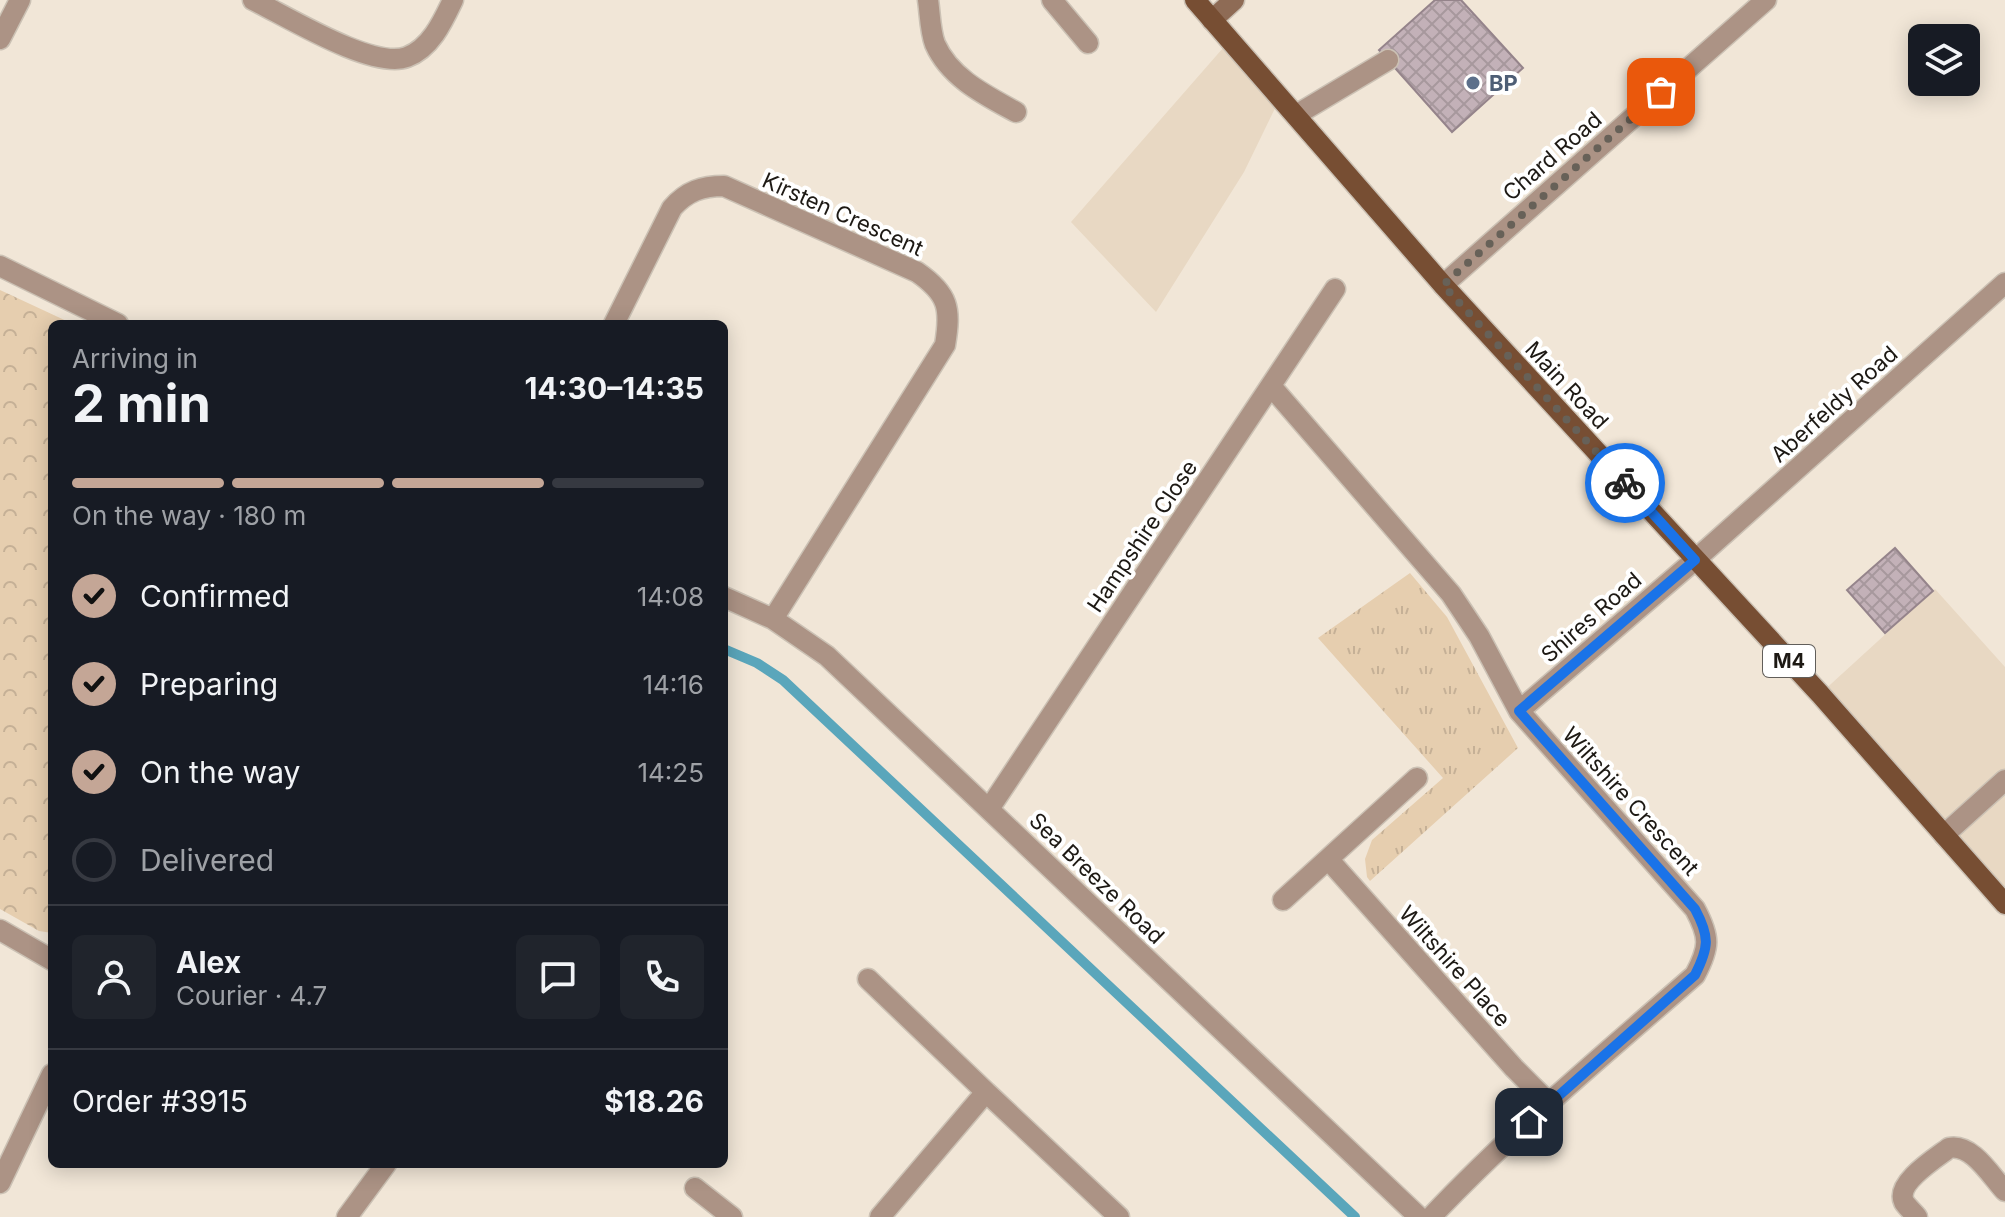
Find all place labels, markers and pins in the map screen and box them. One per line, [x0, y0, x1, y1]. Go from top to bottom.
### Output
pin [1627, 58, 1695, 126]
place label: BP [1489, 70, 1518, 96]
marker: BP [1464, 74, 1482, 92]
pin [1495, 1088, 1563, 1156]

